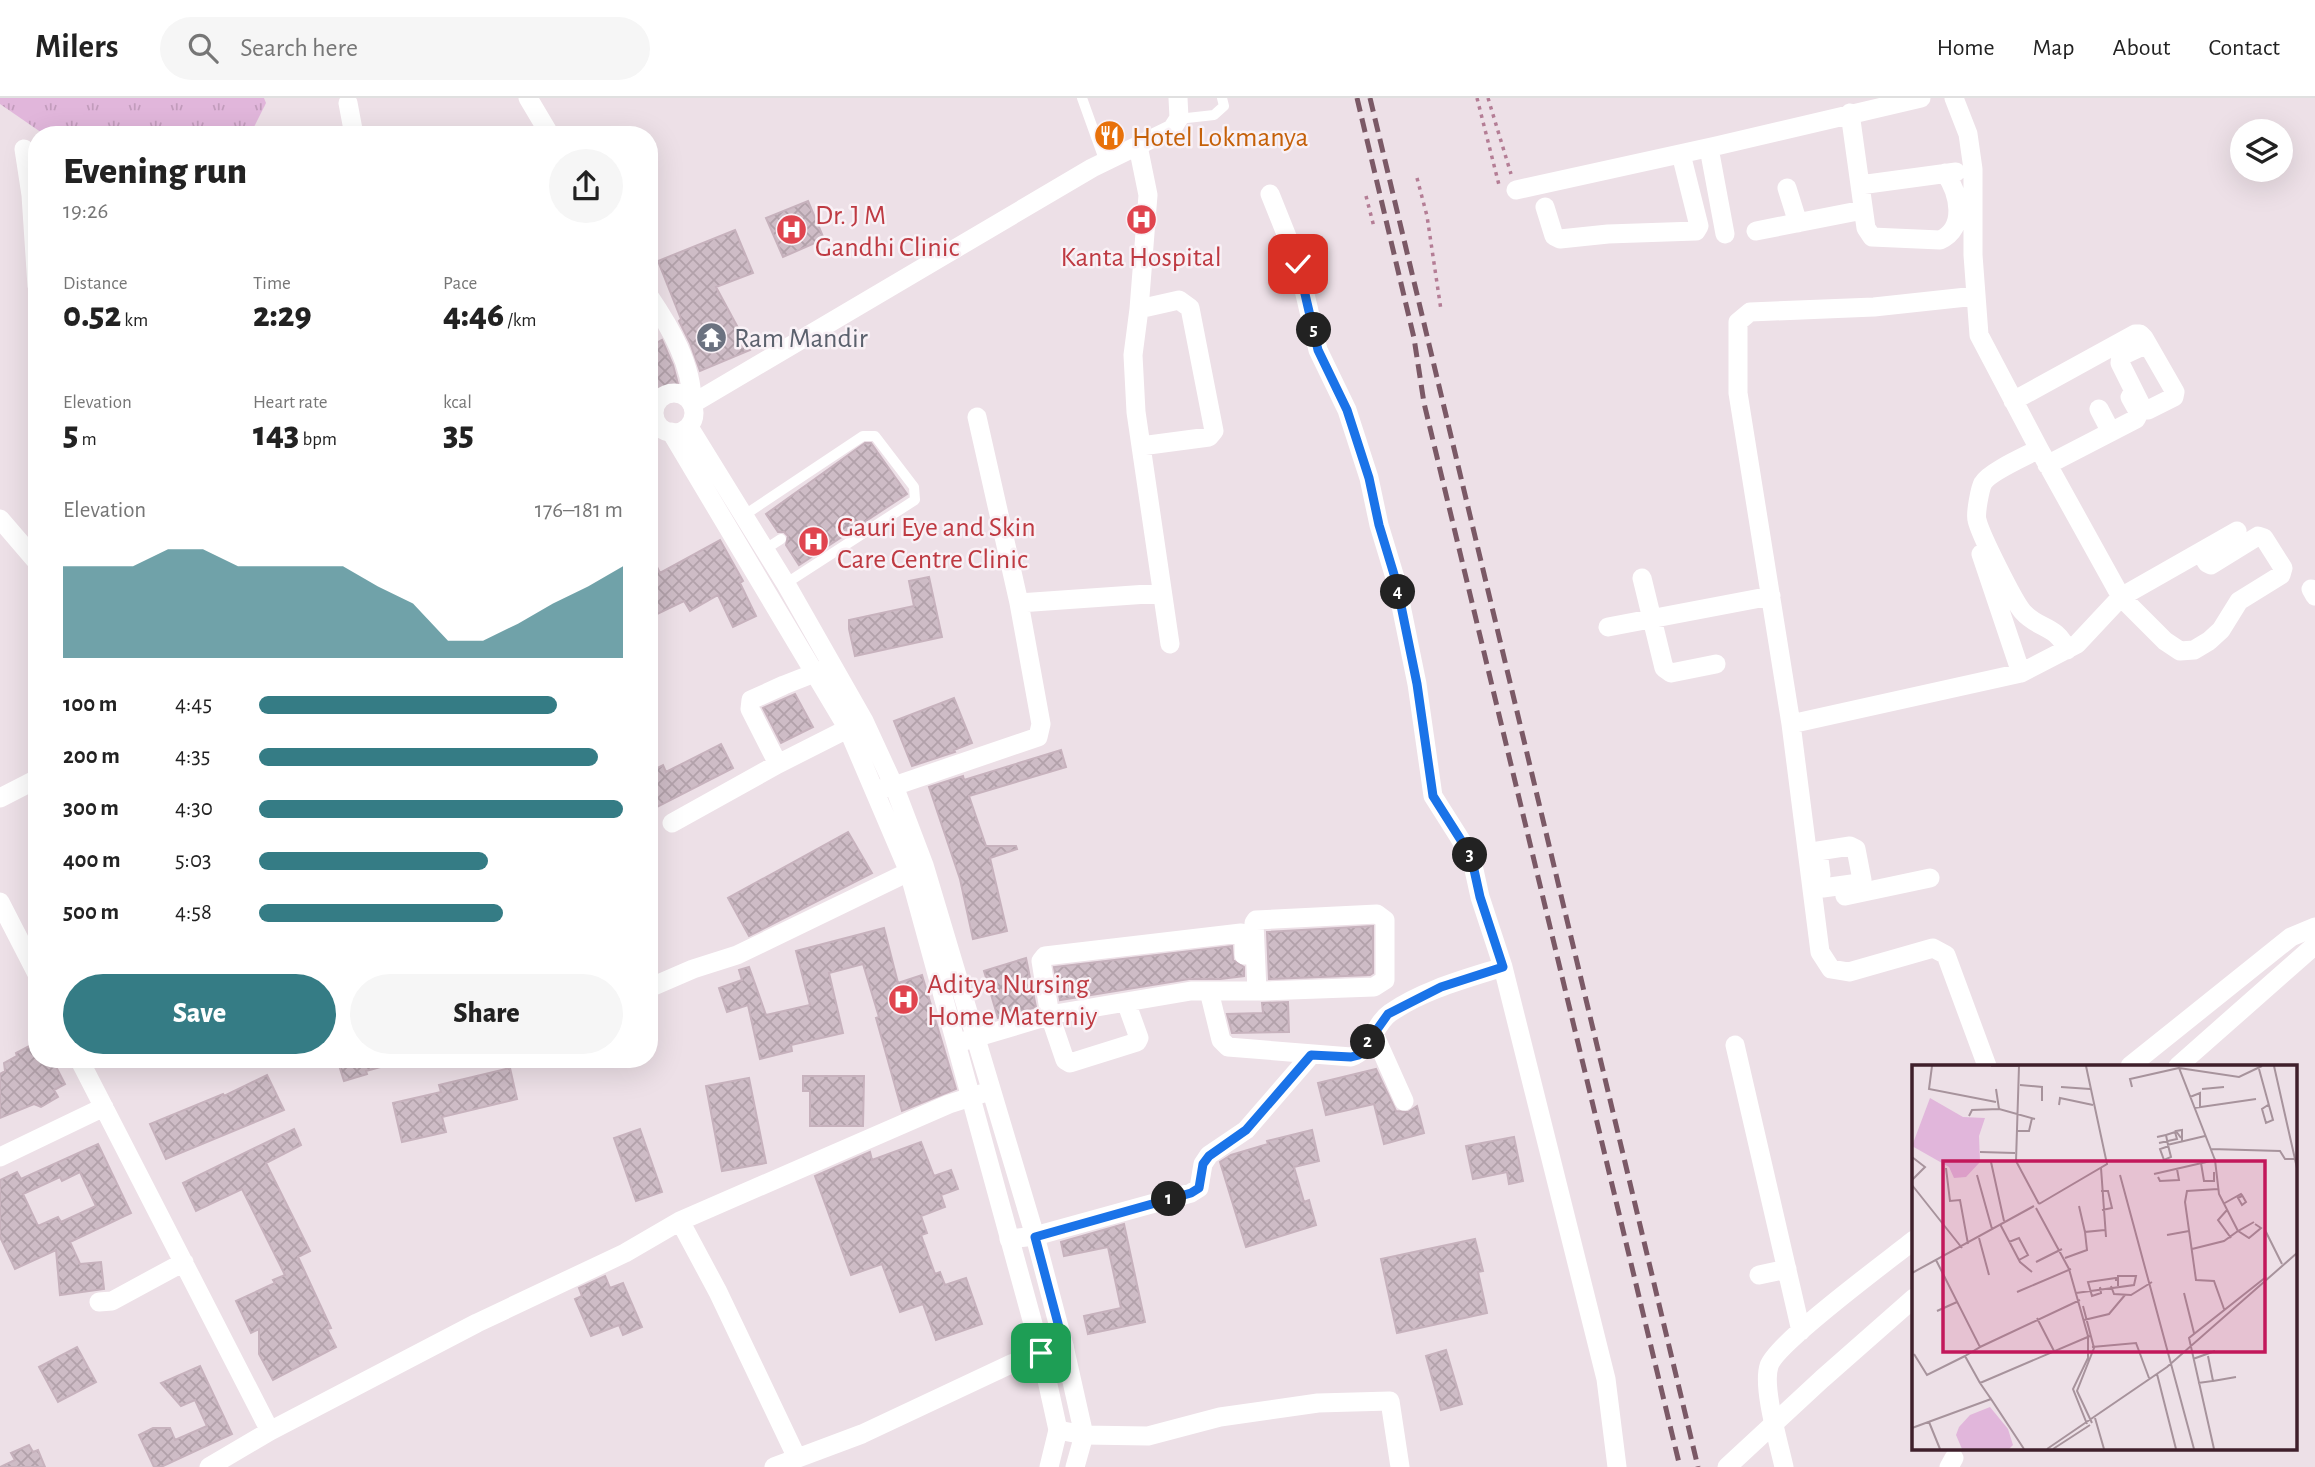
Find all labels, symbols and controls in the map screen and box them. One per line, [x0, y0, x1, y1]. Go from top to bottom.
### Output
search box [160, 17, 650, 80]
icon: search [184, 29, 222, 67]
text: Milers [35, 31, 118, 64]
text: Search here [240, 35, 358, 61]
text: Home [1937, 36, 1995, 60]
text: Map [2033, 36, 2075, 60]
text: About [2113, 36, 2170, 60]
text: Contact [2208, 36, 2280, 60]
restaurant icon: Hotel Lokmanya [1092, 119, 1126, 153]
map controls [2230, 119, 2293, 182]
button: layers [2230, 119, 2293, 182]
place label: Hotel Lokmanya [1132, 124, 1309, 152]
button: share [549, 149, 623, 223]
text: Evening run [63, 153, 247, 191]
text: 19:26 [63, 200, 108, 223]
place label: Dr. J M Gandhi Clinic [815, 202, 960, 262]
hospital icon: Kanta Hospital [1124, 202, 1158, 236]
hospital icon: Dr. J M Gandhi Clinic [775, 213, 809, 247]
pin [1268, 234, 1328, 294]
place label: Kanta Hospital [1060, 244, 1222, 272]
icon: check [1279, 245, 1317, 283]
text: Distance [63, 274, 127, 293]
text: Time [253, 274, 291, 293]
text: Pace [443, 274, 477, 293]
text: 0.52 [63, 298, 121, 333]
text: 2:29 [253, 298, 312, 333]
text: 4:46 [443, 298, 504, 333]
text: km [121, 311, 148, 330]
text: /km [504, 311, 537, 330]
pin: 5 [1296, 313, 1332, 348]
temple icon: Ram Mandir [694, 320, 728, 354]
text: 5 [1309, 320, 1318, 339]
place label: Ram Mandir [734, 325, 868, 353]
text: Elevation [63, 393, 132, 412]
text: Heart rate [253, 393, 328, 412]
text: kcal [443, 393, 472, 412]
text: 5 [63, 417, 78, 452]
text: 143 [253, 417, 299, 452]
text: 35 [443, 417, 474, 452]
text: m [78, 430, 97, 449]
text: bpm [299, 430, 337, 449]
text: Elevation [63, 499, 146, 522]
text: 176–181 m [535, 499, 623, 522]
place label: Gauri Eye and Skin Care Centre Clinic [837, 514, 1036, 574]
hospital icon: Gauri Eye and Skin Care Centre Clinic [797, 525, 831, 559]
pin: 4 [1380, 574, 1416, 610]
text: 4 [1393, 582, 1402, 601]
text: 100 m [63, 693, 117, 716]
text: 4:45 [175, 693, 212, 716]
text: 200 m [63, 745, 120, 768]
text: 4:35 [175, 745, 210, 768]
text: 300 m [63, 797, 119, 820]
text: 4:30 [175, 797, 213, 820]
pin: 3 [1452, 838, 1488, 872]
text: 3 [1465, 845, 1474, 864]
text: 400 m [63, 849, 121, 872]
text: 5:03 [175, 849, 212, 872]
text: 500 m [63, 901, 119, 924]
text: 4:58 [175, 901, 212, 924]
place label: Aditya Nursing Home Materniy [927, 971, 1097, 1031]
button: Save [63, 974, 336, 1054]
button: Share [350, 974, 623, 1054]
hospital icon: Aditya Nursing Home Materniy [887, 982, 921, 1016]
pin: 2 [1350, 1024, 1386, 1060]
text: 2 [1363, 1032, 1372, 1051]
inset map [1912, 1065, 2298, 1450]
pin: 1 [1152, 1182, 1186, 1216]
text: 1 [1165, 1189, 1172, 1208]
pin [1011, 1323, 1071, 1383]
icon: arrive [1022, 1334, 1060, 1372]

